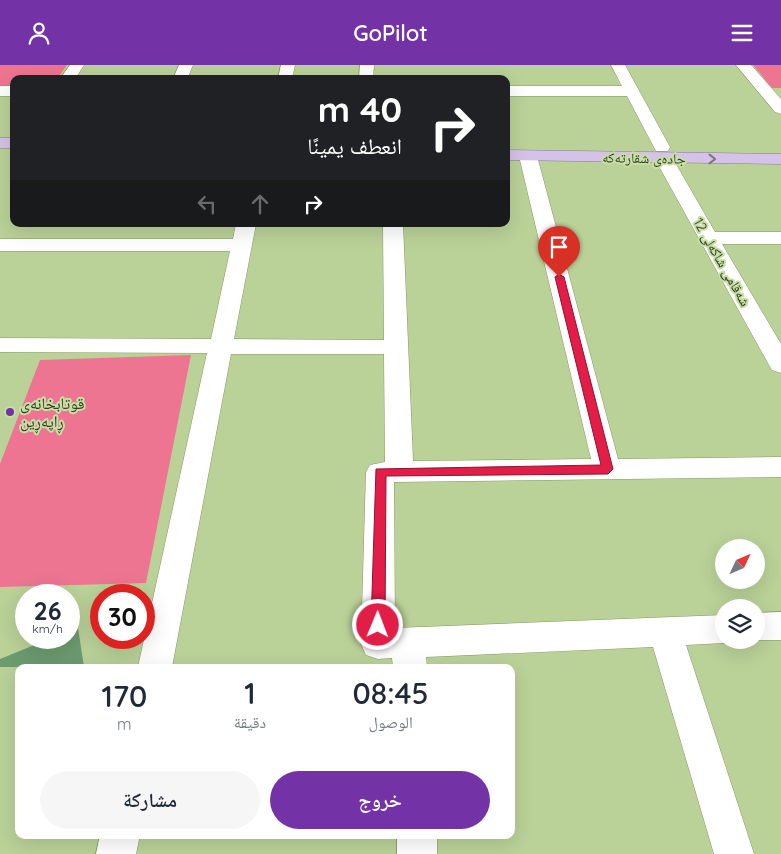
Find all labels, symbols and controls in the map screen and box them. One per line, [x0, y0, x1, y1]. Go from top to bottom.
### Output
icon: person [25, 19, 53, 47]
text: GoPilot [353, 19, 428, 47]
icon: menu [728, 19, 756, 47]
text: 40 m [318, 87, 402, 131]
icon: right [420, 95, 485, 160]
text: انعطف يمينًا [307, 132, 402, 160]
street label: جادەی شقارتەکە [602, 148, 686, 168]
one-way arrow [709, 154, 717, 164]
icon: left [193, 190, 221, 218]
icon: ahead [246, 190, 274, 218]
icon: right [299, 190, 327, 218]
street label: شەقامی شاکەلی 12 [689, 215, 755, 309]
pin [538, 226, 580, 277]
icon: arrive [545, 233, 573, 261]
place label: قوتابخانەی ڕاپەڕین [20, 393, 84, 434]
marker: قوتابخانەی ڕاپەڕین [4, 406, 16, 418]
north arrow [715, 539, 765, 589]
map controls [715, 539, 765, 649]
speed limit sign: 30 [90, 584, 155, 649]
text: 26 [33, 595, 62, 626]
position arrow [351, 598, 403, 650]
button: layers [715, 599, 765, 649]
text: km/h [32, 621, 63, 636]
text: 1 [244, 674, 256, 712]
text: 08:45 [353, 674, 429, 712]
text: 170 [101, 677, 147, 715]
text: دقيقة [234, 712, 266, 732]
text: الوصول [368, 712, 413, 732]
text: m [117, 714, 132, 734]
button: مشاركة [40, 771, 260, 829]
button: خروج [270, 771, 490, 829]

